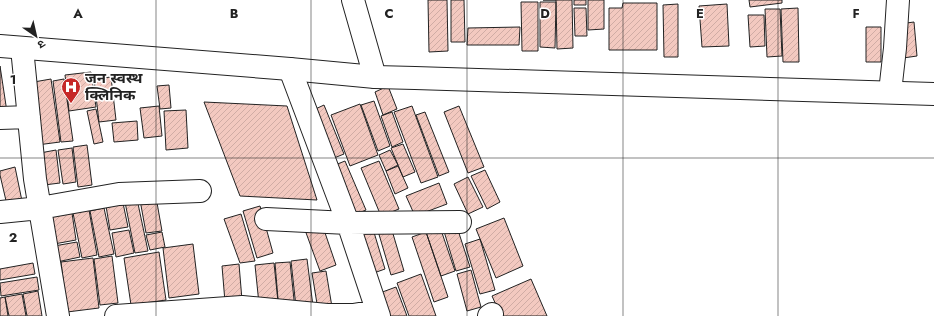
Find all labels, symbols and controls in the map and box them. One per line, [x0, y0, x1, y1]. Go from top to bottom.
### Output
text: A [72, 4, 83, 23]
text: B [230, 4, 239, 23]
text: C [384, 4, 394, 23]
text: D [540, 4, 550, 23]
text: E [696, 4, 704, 23]
text: F [852, 4, 860, 23]
north arrow [16, 16, 56, 56]
text: उ [34, 36, 49, 53]
place label: जन स्वस्थ क्लिनिक [85, 67, 143, 106]
text: 1 [10, 70, 16, 89]
hospital icon: जन स्वस्थ क्लिनिक [60, 76, 82, 104]
text: 2 [9, 228, 17, 247]

